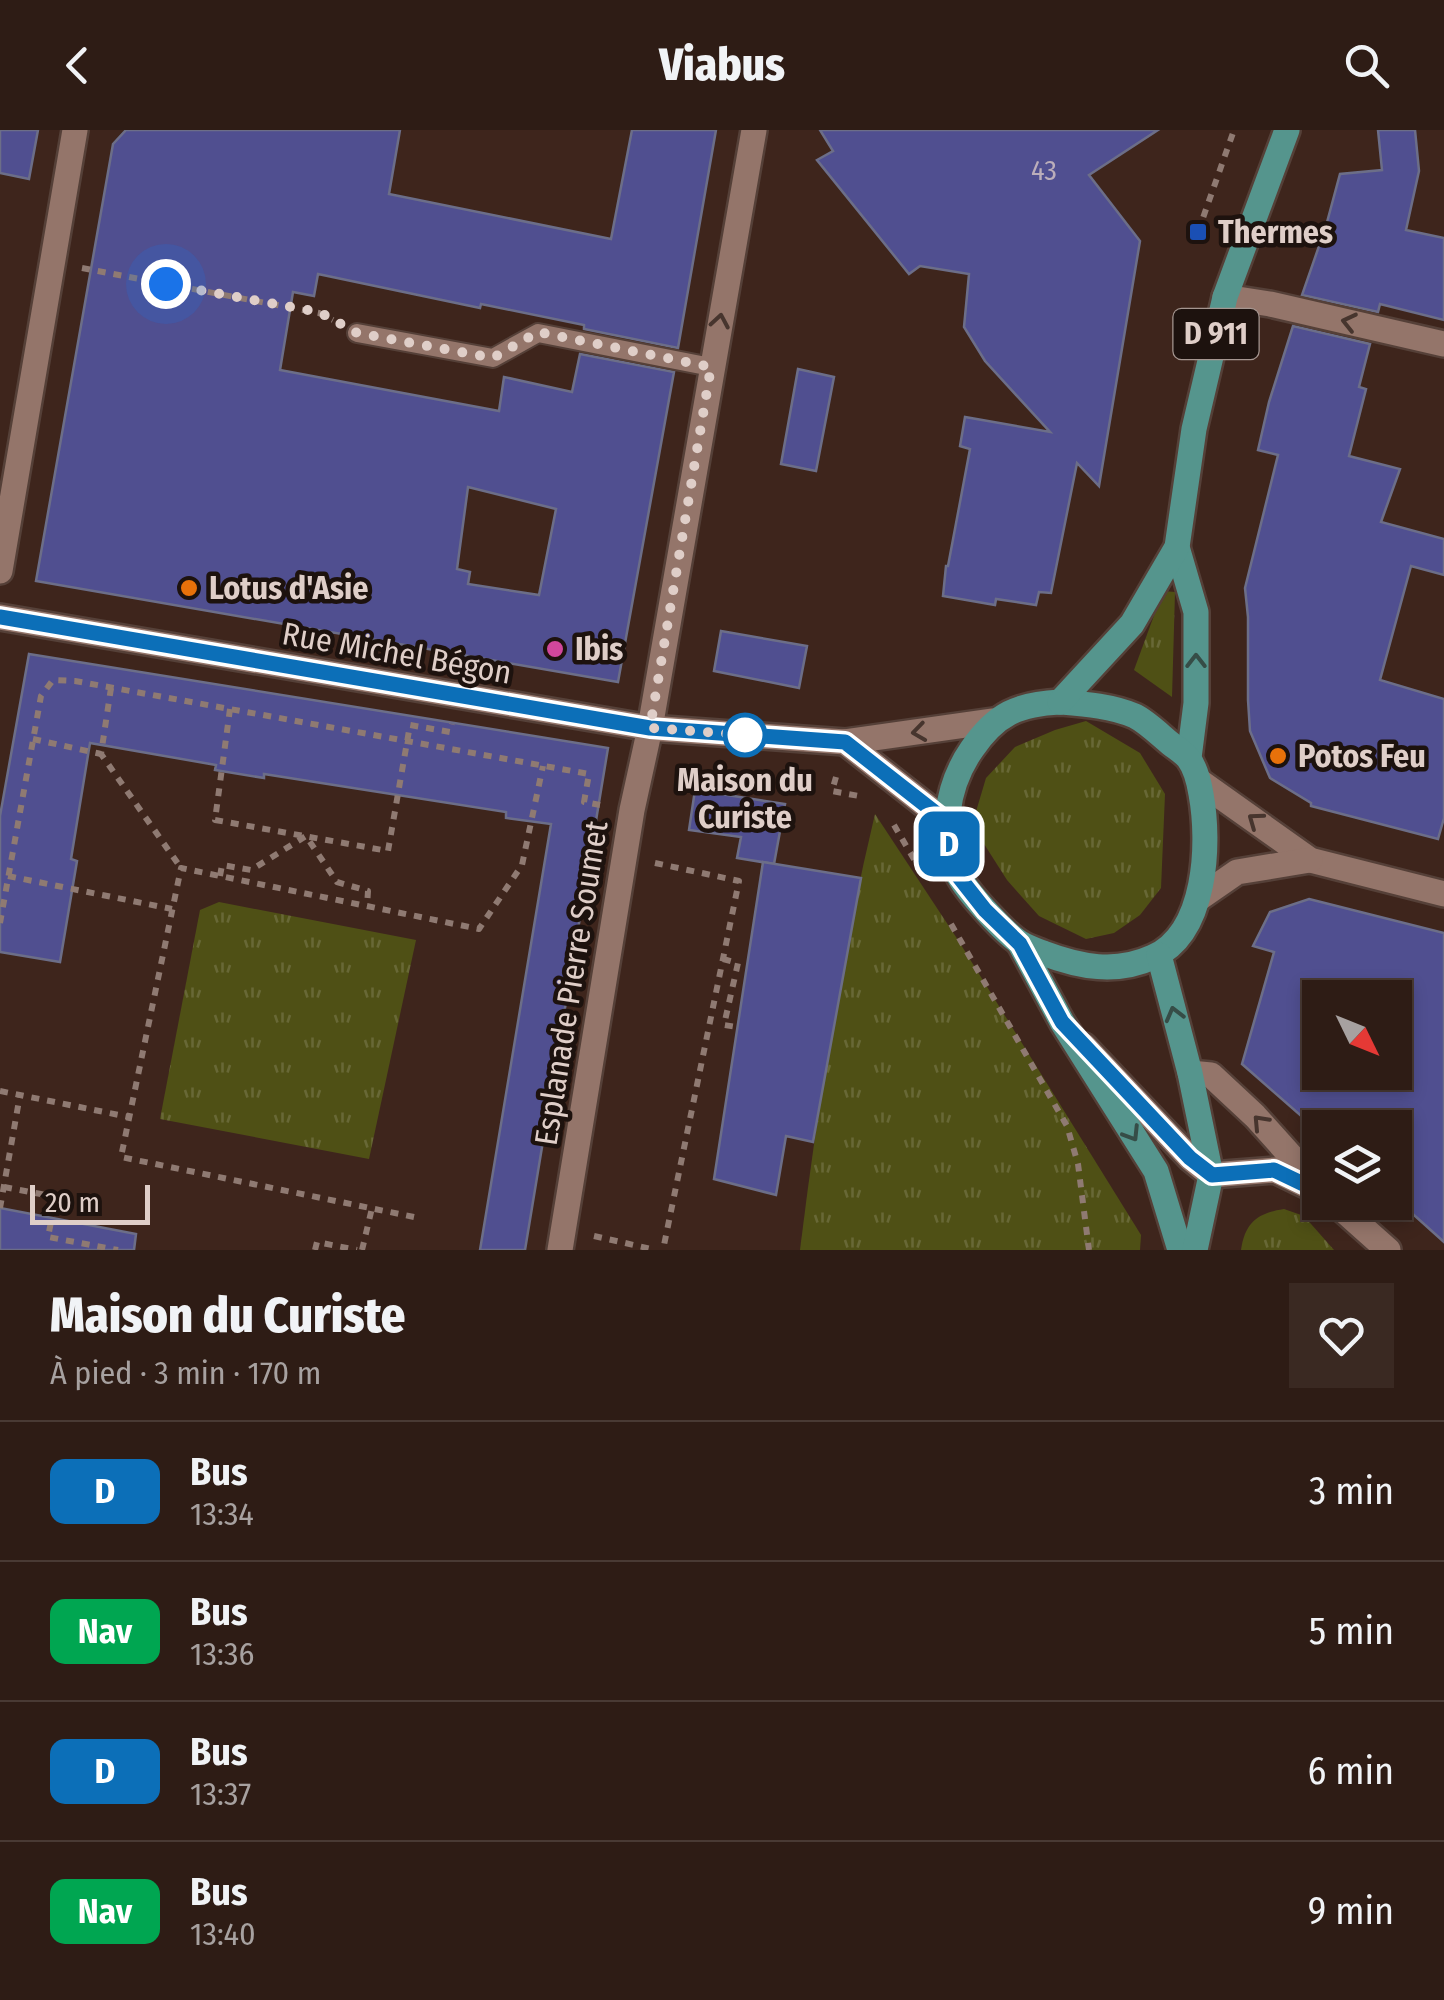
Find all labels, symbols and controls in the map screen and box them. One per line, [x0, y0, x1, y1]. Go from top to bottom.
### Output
icon: back [50, 38, 105, 93]
text: Viabus [659, 38, 785, 92]
icon: search [1339, 38, 1394, 93]
house number: 43 [1031, 154, 1057, 187]
place label: Thermes [1218, 213, 1333, 251]
marker: Thermes [1187, 221, 1209, 243]
your location [141, 259, 191, 309]
road number: D 911 [1174, 309, 1258, 359]
one-way arrow [708, 313, 729, 330]
one-way arrow [1341, 313, 1358, 334]
place label: Lotus d'Asie [209, 569, 368, 607]
marker: Lotus d'Asie [178, 577, 200, 599]
street label: Rue Michel Bégon [279, 614, 515, 692]
place label: Ibis [575, 630, 623, 668]
marker: Ibis [544, 638, 566, 660]
one-way arrow [1185, 653, 1207, 668]
marker: Maison du Curiste [724, 714, 766, 756]
one-way arrow [911, 720, 927, 741]
place label: Potos Feu [1298, 737, 1426, 775]
marker: Potos Feu [1267, 745, 1289, 767]
place label: Maison du Curiste [677, 761, 813, 836]
line badge: D [916, 812, 982, 876]
one-way arrow [1248, 814, 1266, 831]
street label: Esplanade Pierre Soumet [527, 817, 616, 1148]
text: D [939, 823, 959, 865]
north arrow [1302, 980, 1412, 1090]
map controls [1302, 980, 1412, 1220]
one-way arrow [1165, 1006, 1186, 1023]
button: layers [1302, 1110, 1412, 1220]
one-way arrow [1254, 1116, 1272, 1134]
one-way arrow [1120, 1123, 1139, 1141]
scale bar [30, 1180, 150, 1224]
text: 20 m [45, 1186, 100, 1219]
button: heart [1289, 1283, 1394, 1388]
text: Maison du Curiste [50, 1287, 405, 1345]
text: À pied · 3 min · 170 m [50, 1354, 321, 1392]
text: Bus [190, 1449, 248, 1495]
text: 3 min [1309, 1468, 1394, 1514]
text: D [95, 1470, 115, 1512]
text: 13:34 [190, 1495, 254, 1533]
text: Bus [190, 1589, 248, 1635]
text: 5 min [1309, 1608, 1394, 1654]
text: Nav [78, 1610, 132, 1652]
text: 13:36 [190, 1635, 254, 1673]
text: Bus [190, 1729, 248, 1775]
text: 6 min [1307, 1748, 1394, 1794]
text: D [95, 1750, 115, 1792]
text: 13:37 [190, 1775, 251, 1813]
text: Bus [190, 1869, 248, 1915]
text: 9 min [1308, 1888, 1394, 1934]
text: Nav [78, 1890, 132, 1932]
text: 13:40 [190, 1915, 256, 1953]

